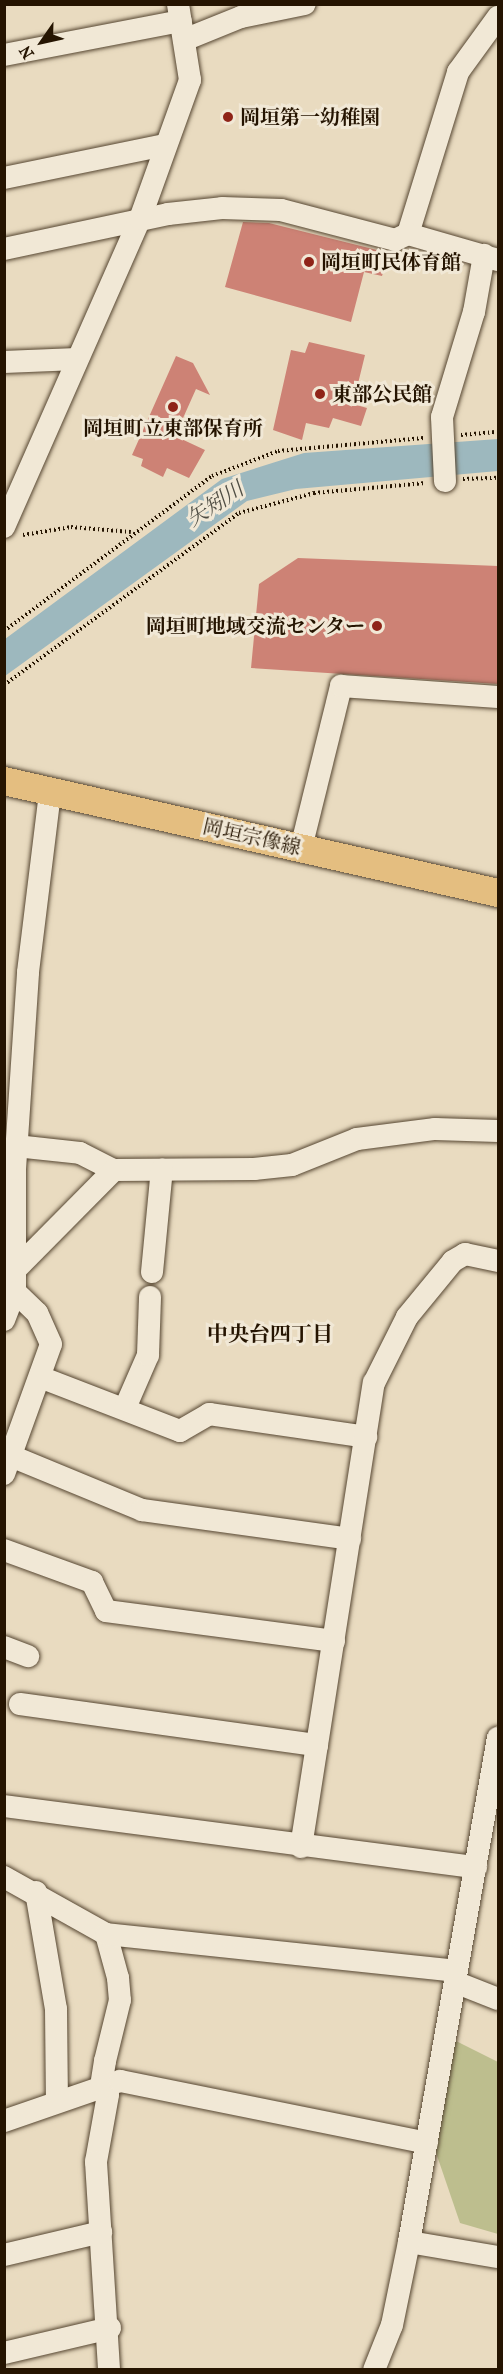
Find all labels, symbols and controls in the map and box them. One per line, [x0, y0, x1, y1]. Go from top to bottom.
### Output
north arrow [12, 12, 72, 72]
text: N [15, 42, 38, 63]
place label: 岡垣第一幼稚園 [240, 105, 380, 129]
marker: 岡垣第一幼稚園 [221, 110, 235, 124]
place label: 岡垣町民体育館 [321, 250, 461, 274]
marker: 岡垣町民体育館 [302, 255, 316, 269]
place label: 東部公民館 [332, 382, 432, 406]
marker: 東部公民館 [313, 387, 327, 401]
marker: 岡垣町立東部保育所 [166, 400, 180, 414]
place label: 岡垣町立東部保育所 [83, 416, 263, 440]
water label: 矢矧川 [182, 476, 248, 532]
place label: 岡垣町地域交流センター [145, 614, 365, 638]
marker: 岡垣町地域交流センター [370, 619, 384, 633]
street label: 岡垣宗像線 [201, 814, 303, 860]
district label: 中央台四丁目 [207, 1321, 333, 1347]

